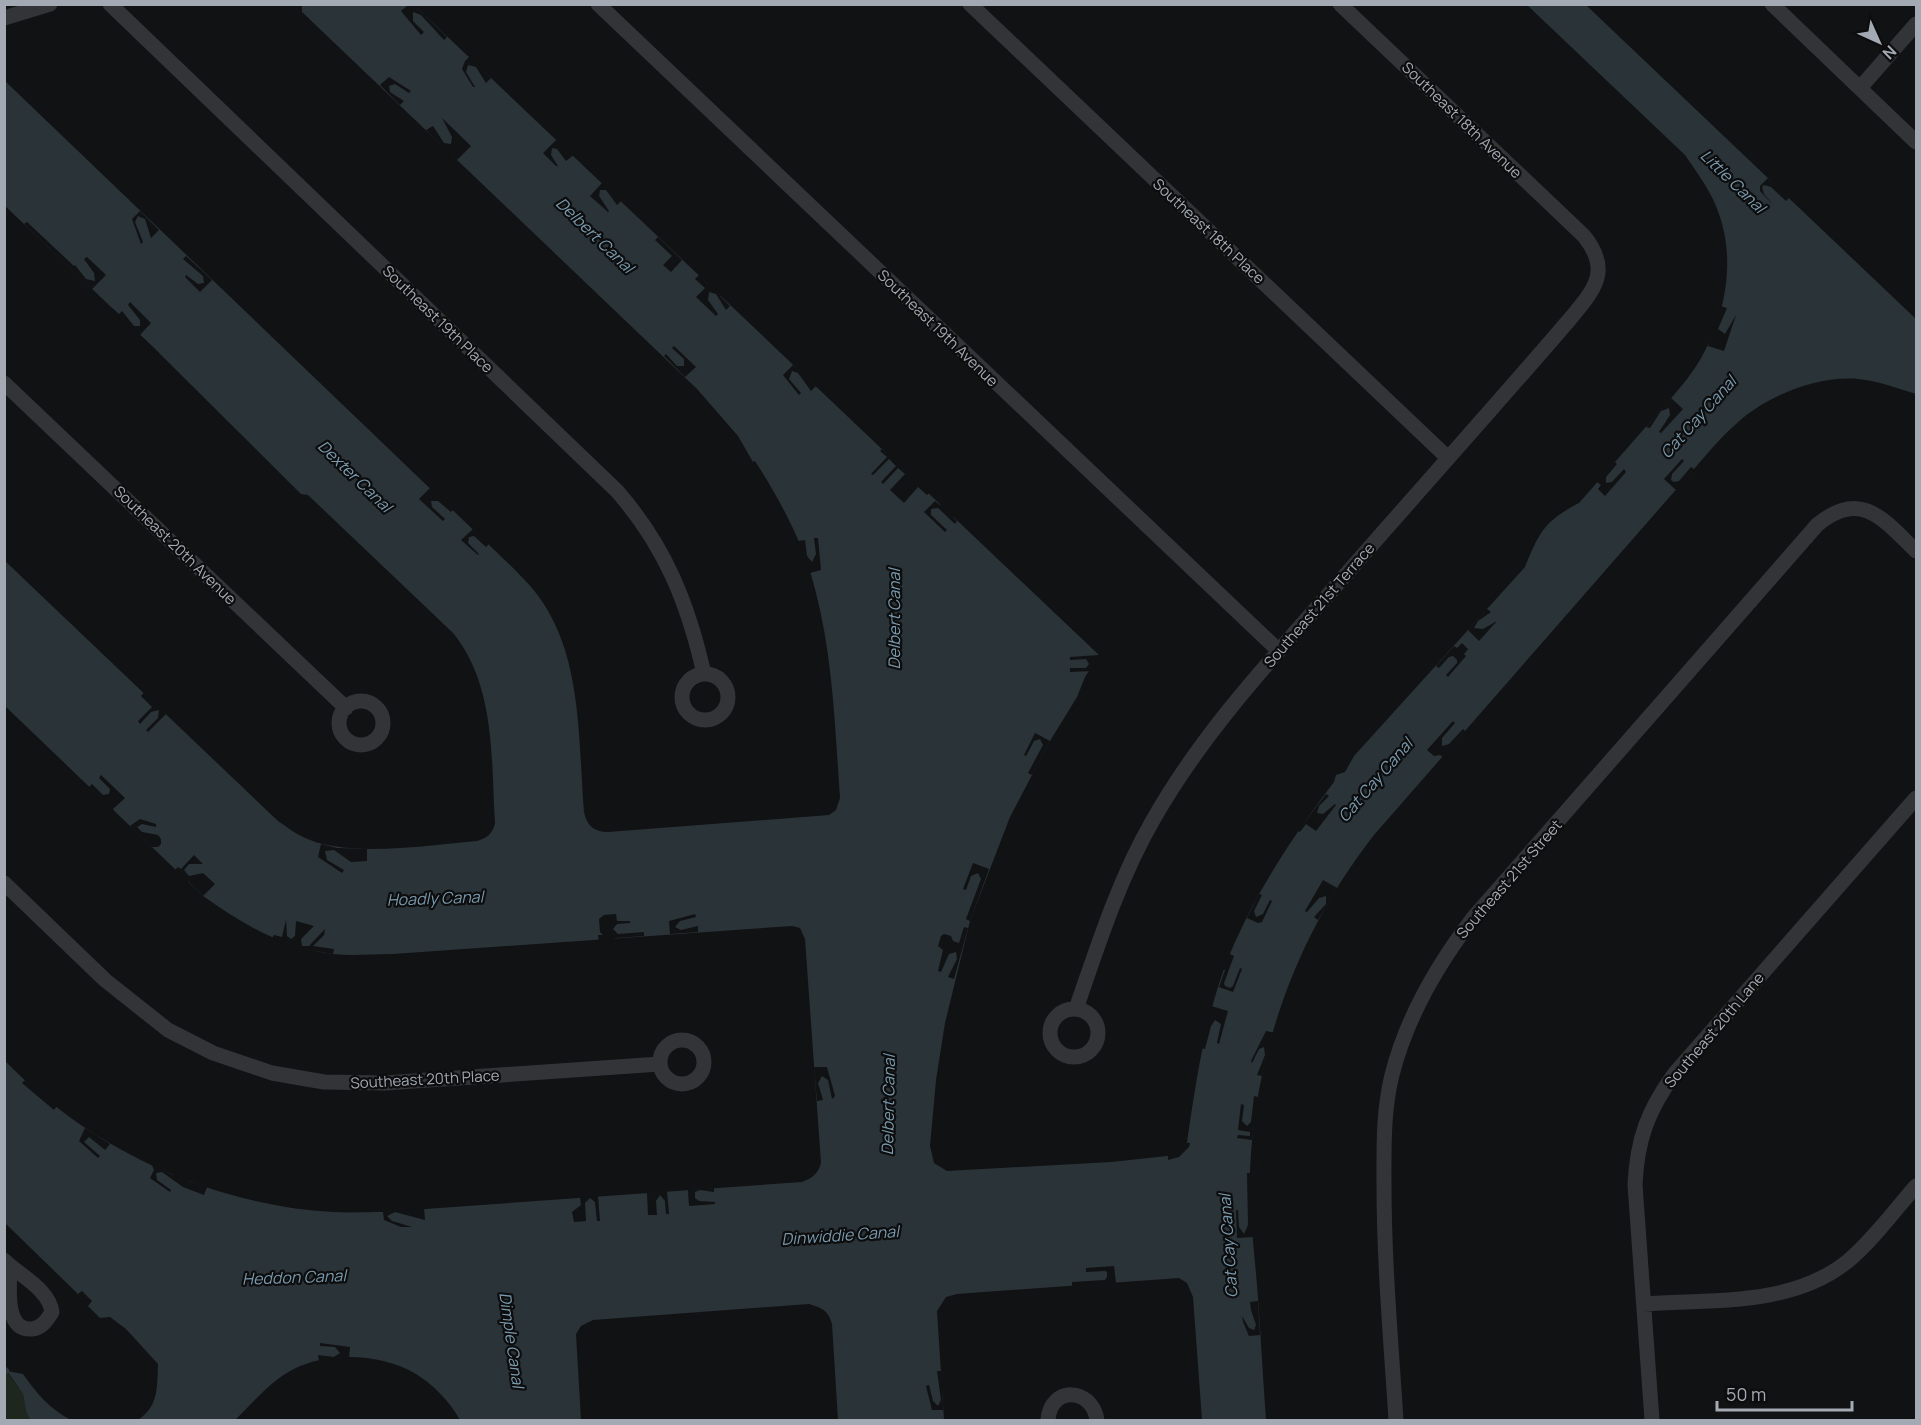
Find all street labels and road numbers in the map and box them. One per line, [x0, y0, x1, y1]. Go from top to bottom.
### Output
street label: Southeast 18th Avenue [1397, 57, 1527, 183]
street label: Southeast 18th Place [1148, 174, 1270, 289]
street label: Southeast 19th Place [378, 261, 498, 378]
street label: Southeast 19th Avenue [873, 265, 1003, 391]
street label: Southeast 20th Avenue [109, 481, 241, 609]
street label: Southeast 21st Terrace [1259, 538, 1379, 672]
street label: Southeast 21st Street [1452, 815, 1566, 943]
street label: Southeast 20th Lane [1659, 968, 1769, 1092]
street label: Southeast 20th Place [350, 1065, 500, 1093]

